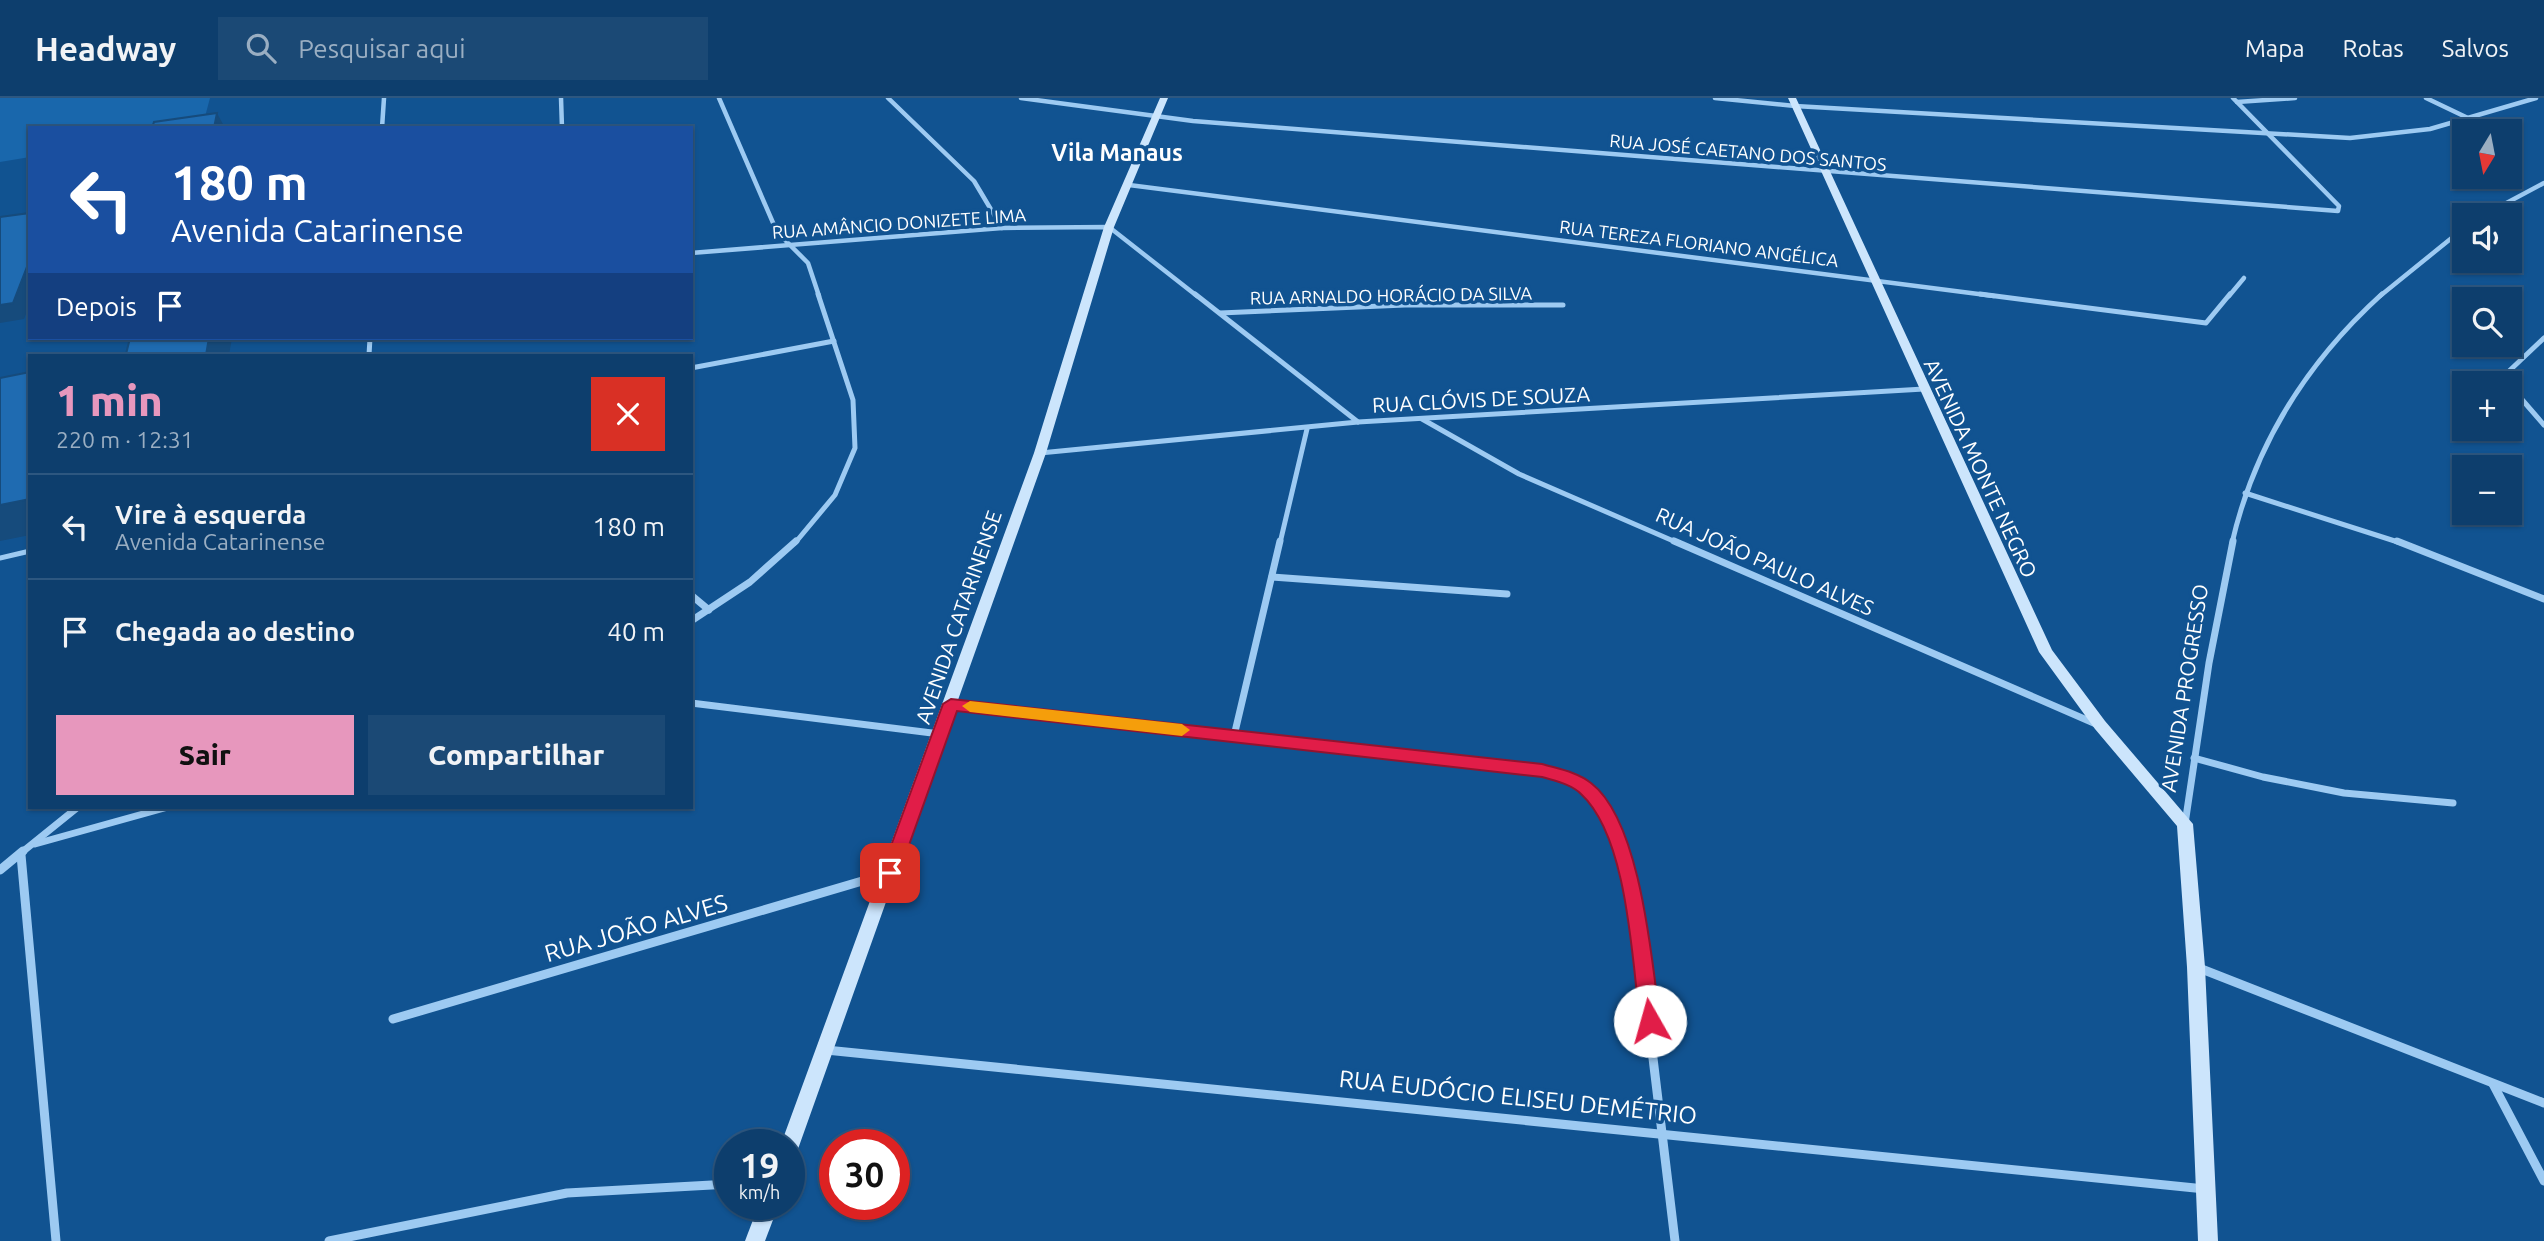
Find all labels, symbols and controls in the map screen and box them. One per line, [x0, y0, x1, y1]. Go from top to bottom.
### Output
search box [218, 17, 708, 80]
icon: search [242, 29, 280, 67]
text: Headway [35, 30, 176, 67]
text: Pesquisar aqui [298, 34, 466, 63]
text: Mapa [2245, 35, 2305, 62]
text: Rotas [2343, 35, 2404, 62]
text: Salvos [2442, 35, 2509, 62]
north arrow [2452, 119, 2522, 189]
map controls [2452, 119, 2522, 525]
street label: RUA JOSÉ CAETANO DOS SANTOS [1609, 129, 1887, 174]
district label: Vila Manaus [1051, 140, 1183, 165]
icon: left [56, 154, 147, 245]
text: 180 m [171, 154, 308, 209]
street label: RUA AMÂNCIO DONIZETE LIMA [771, 203, 1027, 242]
button: sound [2452, 203, 2522, 273]
text: Avenida Catarinense [171, 212, 464, 248]
street label: RUA TEREZA FLORIANO ANGÉLICA [1558, 215, 1840, 270]
street label: RUA ARNALDO HORÁCIO DA SILVA [1250, 282, 1533, 307]
icon: arrive [151, 287, 189, 325]
button: search [2452, 287, 2522, 357]
text: Depois [56, 292, 137, 321]
street label: AVENIDA MONTE NEGRO [1920, 355, 2042, 581]
button: + [2452, 371, 2522, 441]
text: 1 min [56, 377, 163, 424]
button: close [591, 377, 665, 451]
street label: RUA CLÓVIS DE SOUZA [1371, 381, 1591, 417]
text: 220 m · 12:31 [56, 427, 194, 452]
button: − [2452, 455, 2522, 525]
text: Vire à esquerda [115, 500, 306, 529]
street label: RUA JOÃO PAULO ALVES [1652, 502, 1878, 620]
street label: AVENIDA CATARINENSE [910, 507, 1006, 727]
icon: left [56, 508, 94, 546]
text: 180 m [593, 512, 665, 541]
text: Avenida Catarinense [115, 529, 326, 554]
street label: AVENIDA PROGRESSO [2156, 582, 2212, 794]
icon: arrive [56, 613, 94, 651]
text: Chegada ao destino [115, 617, 355, 646]
text: 40 m [607, 617, 665, 646]
button: Sair [56, 715, 354, 795]
button: Compartilhar [368, 715, 665, 795]
pin [860, 843, 920, 903]
icon: arrive [871, 854, 909, 892]
street label: RUA JOÃO ALVES [541, 889, 731, 967]
position arrow [1613, 984, 1687, 1058]
street label: RUA EUDÓCIO ELISEU DEMÉTRIO [1338, 1064, 1698, 1129]
speed limit sign: 30 [819, 1129, 910, 1220]
text: 19 [740, 1145, 779, 1185]
text: km/h [739, 1182, 780, 1202]

